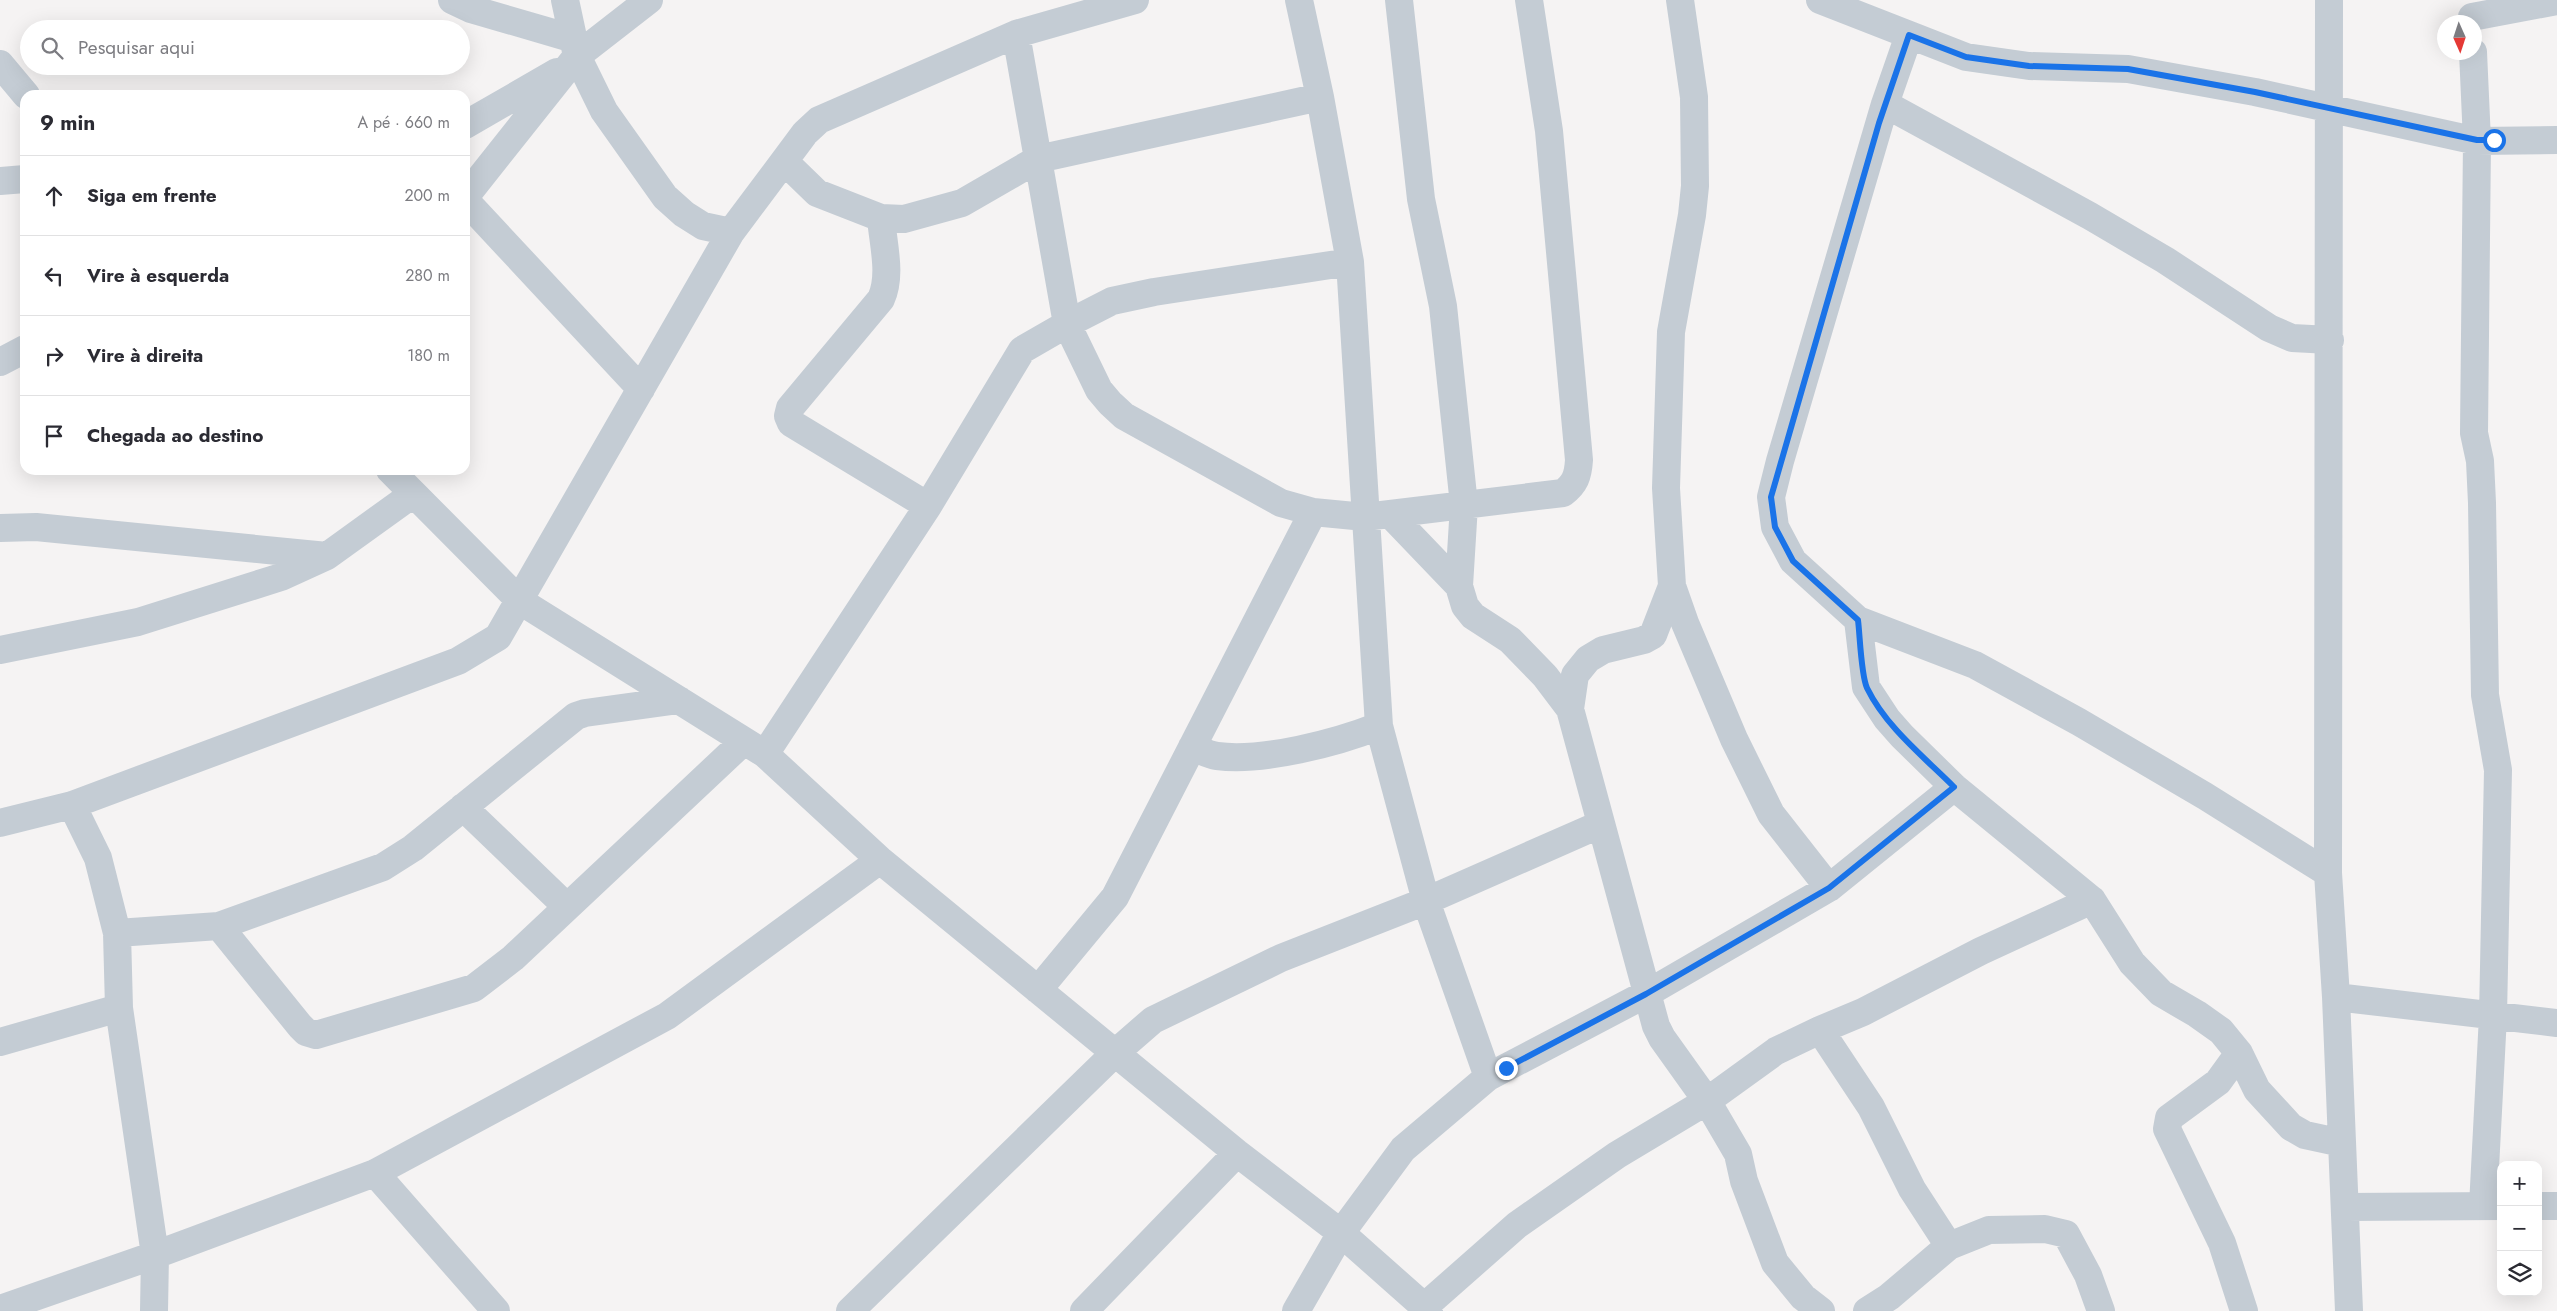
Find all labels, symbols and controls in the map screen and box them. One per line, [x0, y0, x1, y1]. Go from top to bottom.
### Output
north arrow [2437, 15, 2482, 60]
search box [20, 20, 470, 75]
icon: search [38, 34, 66, 62]
text: Pesquisar aqui [78, 34, 195, 61]
text: 9 min [40, 108, 95, 138]
text: A pé · 660 m [358, 111, 450, 134]
route start [2483, 129, 2506, 152]
icon: ahead [40, 182, 68, 210]
text: Siga em frente [87, 182, 217, 209]
text: 200 m [404, 184, 450, 207]
icon: left [40, 262, 68, 290]
text: Vire à esquerda [87, 262, 229, 289]
text: 280 m [405, 264, 450, 287]
icon: right [40, 342, 68, 370]
text: Vire à direita [87, 342, 203, 369]
text: 180 m [407, 344, 450, 367]
icon: arrive [40, 422, 68, 450]
text: Chegada ao destino [87, 422, 263, 449]
route end [1495, 1057, 1518, 1080]
map controls [2497, 1161, 2542, 1296]
button: + [2497, 1161, 2542, 1206]
button: − [2497, 1206, 2542, 1251]
button: layers [2497, 1251, 2542, 1296]

